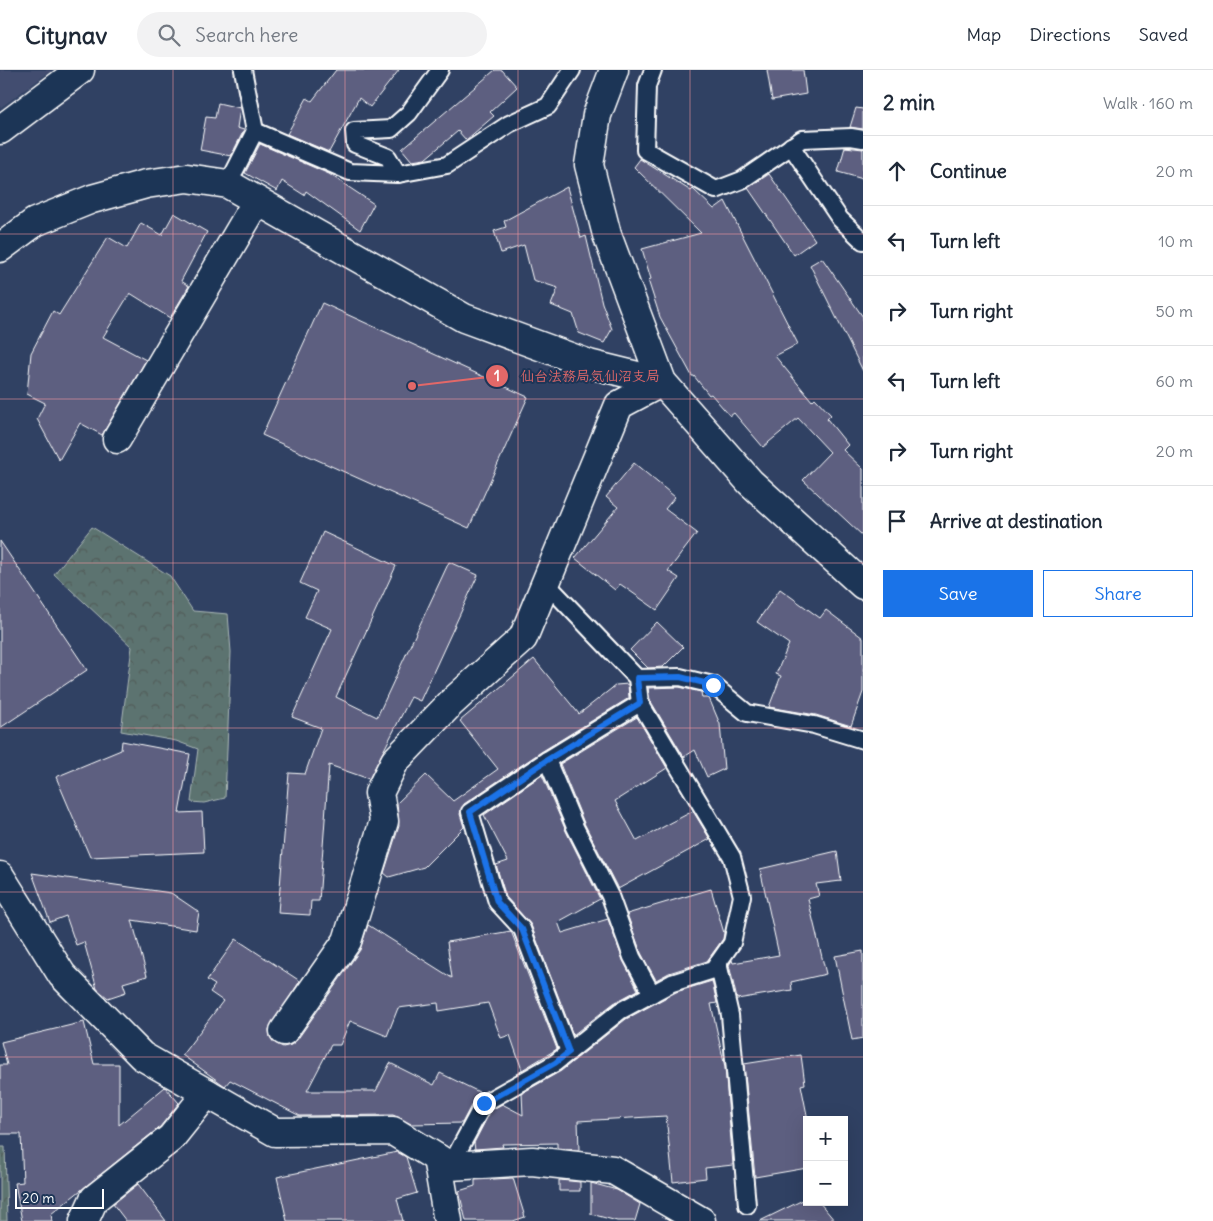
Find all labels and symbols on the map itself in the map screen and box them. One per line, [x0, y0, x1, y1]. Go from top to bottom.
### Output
callout: 仙台法務局気仙沼支局 [485, 361, 670, 390]
text: 1 [494, 366, 500, 385]
text: 仙台法務局気仙沼支局 [520, 367, 660, 385]
route start [702, 674, 725, 697]
route end [473, 1092, 496, 1115]
scale bar [15, 1186, 104, 1209]

